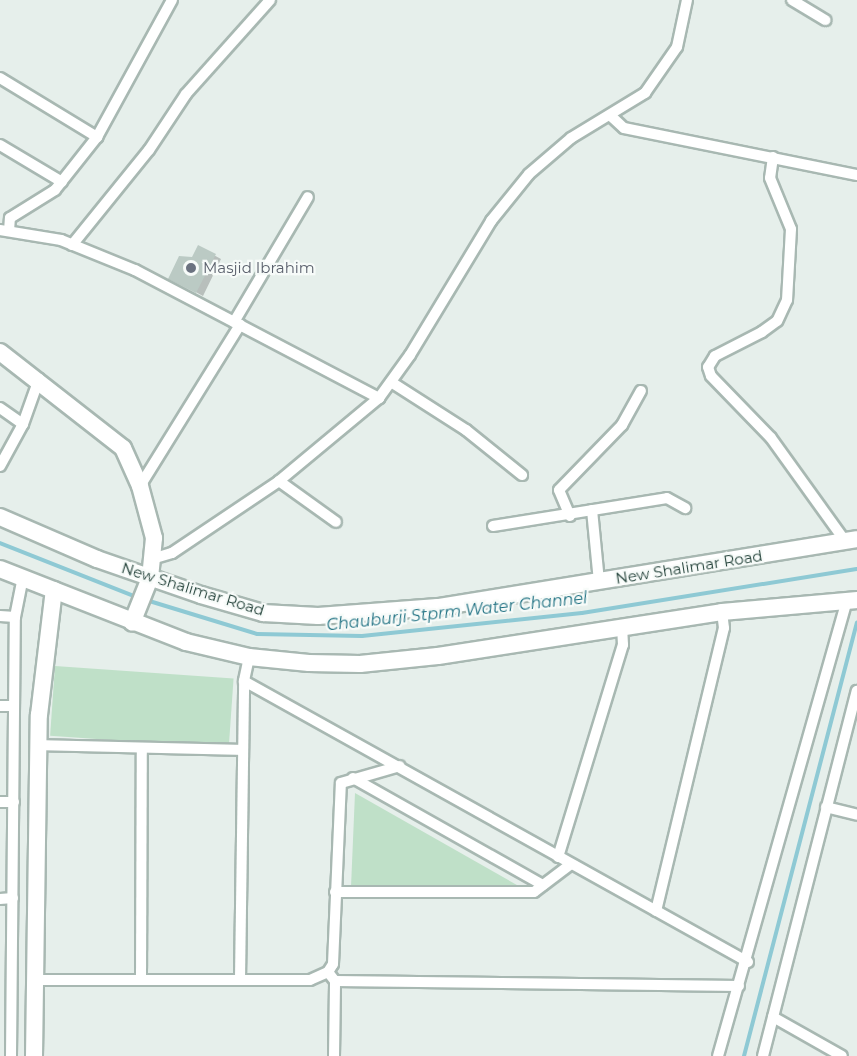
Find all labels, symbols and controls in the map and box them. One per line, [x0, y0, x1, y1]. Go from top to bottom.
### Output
place label: Masjid Ibrahim [203, 259, 315, 277]
marker: Masjid Ibrahim [184, 261, 198, 275]
street label: New Shalimar Road [614, 547, 764, 587]
street label: New Shalimar Road [119, 559, 267, 619]
water label: Chauburji Stprm Water Channel [326, 589, 588, 635]

